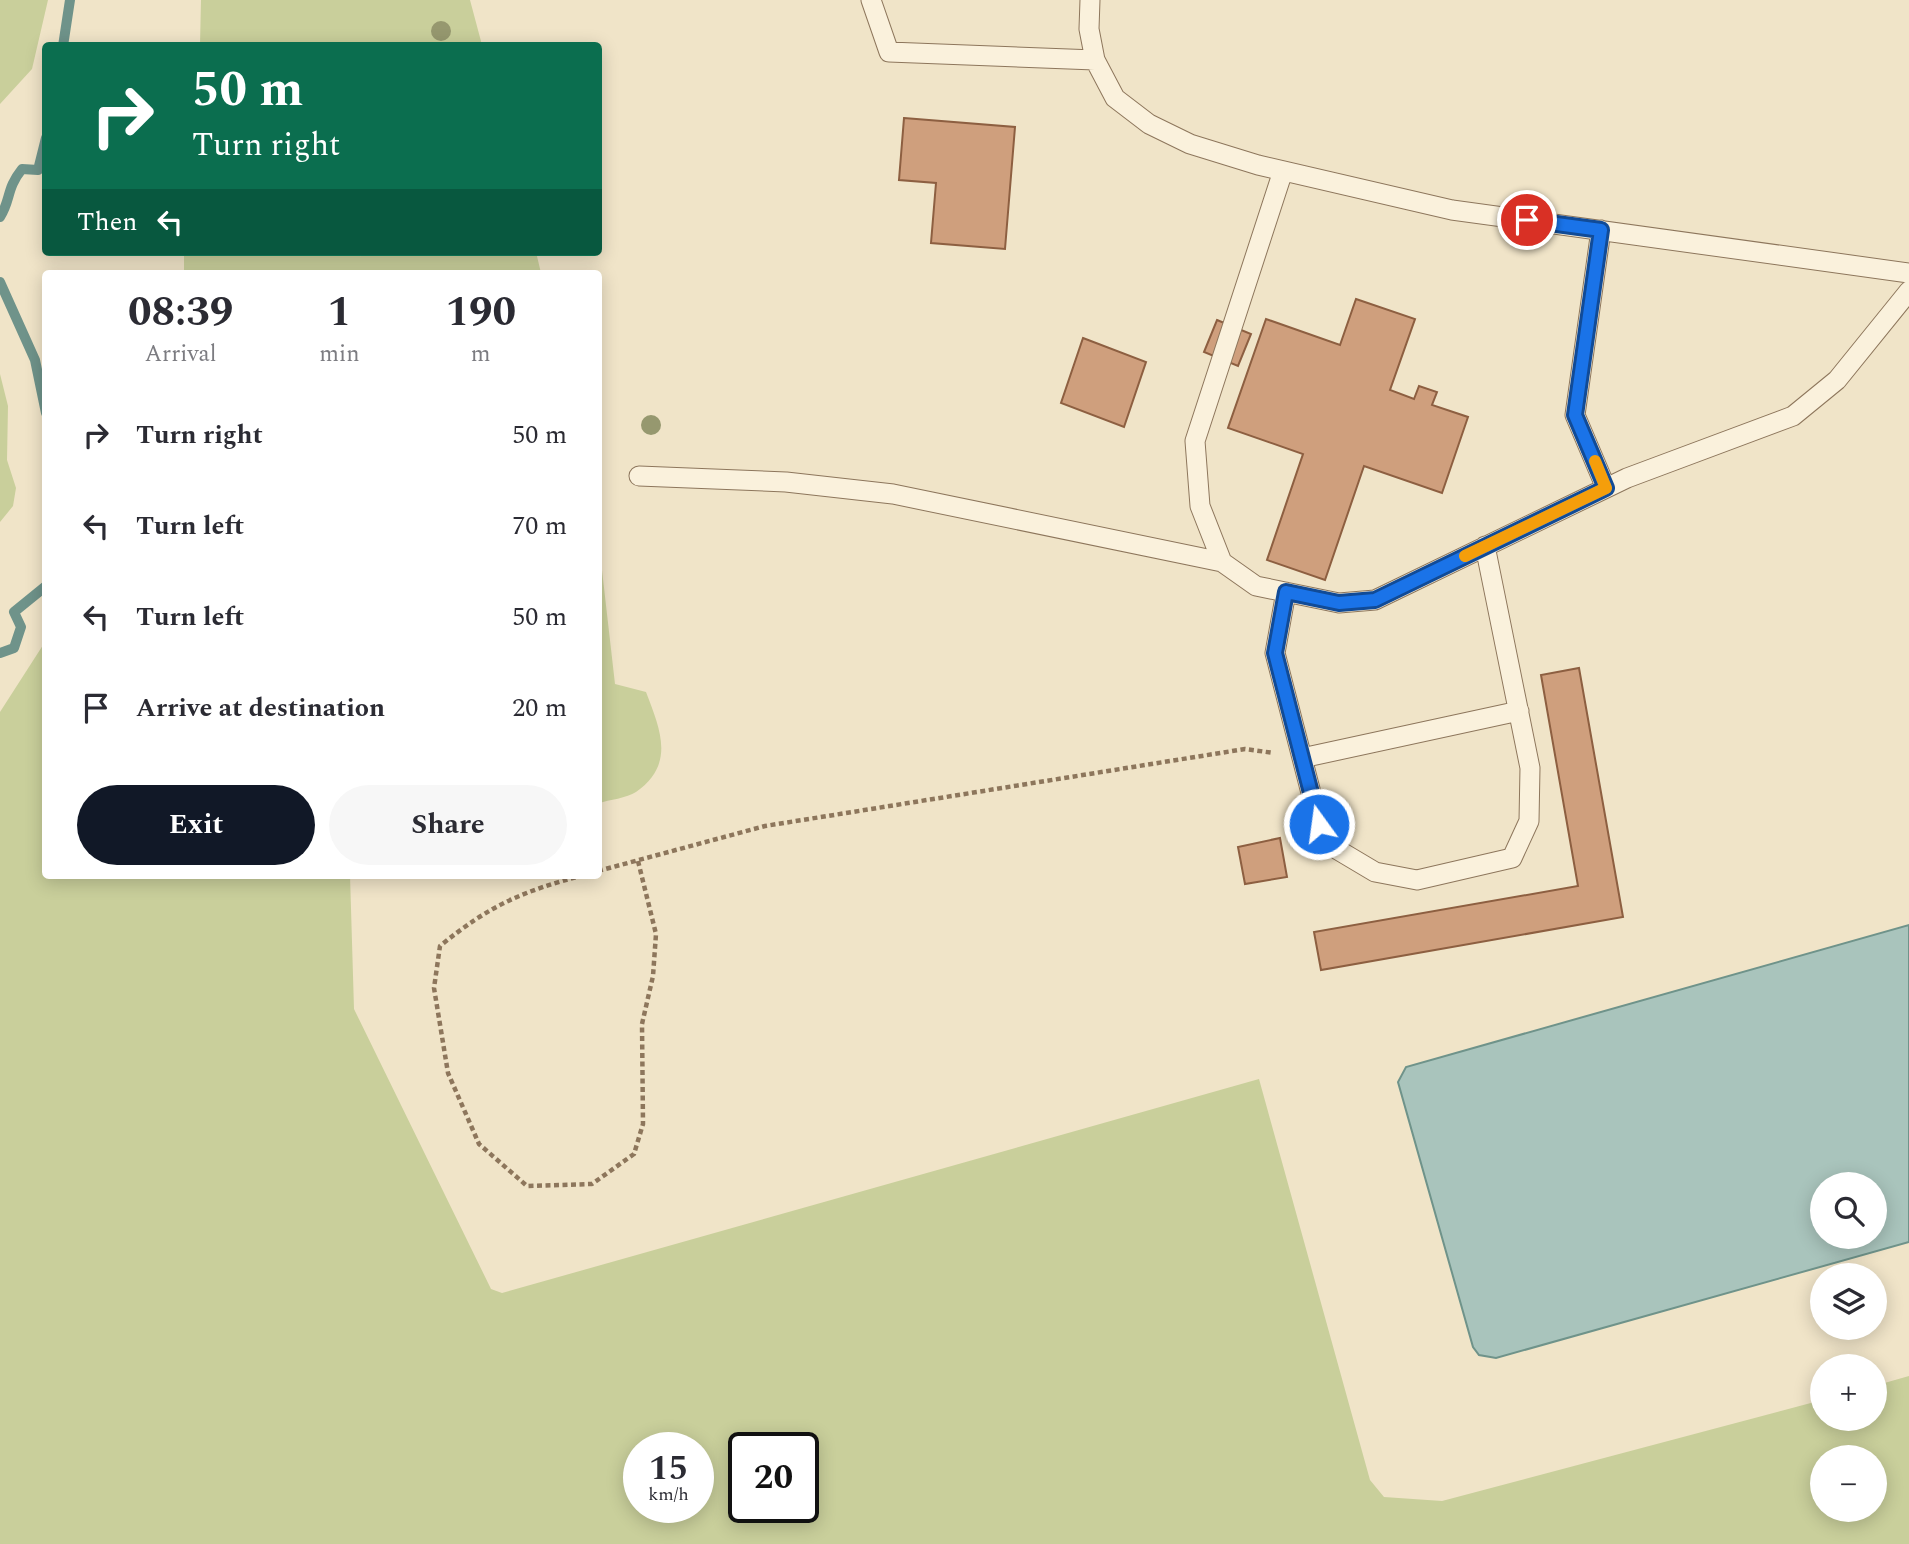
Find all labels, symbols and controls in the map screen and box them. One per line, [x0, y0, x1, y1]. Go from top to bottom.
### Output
text: 50 m [192, 53, 303, 128]
icon: right [77, 70, 168, 161]
text: Turn right [192, 121, 340, 170]
pin [1497, 190, 1557, 250]
icon: arrive [1508, 201, 1546, 239]
text: Then [77, 202, 137, 242]
icon: left [151, 203, 189, 241]
text: 08:39 [128, 281, 233, 344]
text: 1 [328, 281, 351, 344]
text: 190 [445, 281, 516, 344]
text: Arrival [145, 337, 216, 372]
text: min [319, 337, 360, 372]
text: m [471, 337, 491, 372]
text: Turn right [136, 415, 263, 455]
text: 50 m [512, 415, 567, 455]
icon: right [77, 416, 115, 454]
text: Turn left [136, 506, 244, 546]
text: 70 m [512, 506, 567, 546]
icon: left [77, 507, 115, 545]
text: Turn left [136, 597, 244, 637]
text: 50 m [512, 597, 567, 637]
icon: left [77, 598, 115, 636]
text: Arrive at destination [136, 688, 385, 728]
text: 20 m [512, 688, 567, 728]
icon: arrive [77, 689, 115, 727]
button: Exit [77, 785, 315, 865]
button: Share [329, 785, 567, 865]
position arrow [1282, 787, 1356, 861]
map controls [1810, 1172, 1887, 1522]
button: search [1810, 1172, 1887, 1249]
button: layers [1810, 1263, 1887, 1340]
button: + [1810, 1354, 1887, 1431]
speed limit sign: 20 [728, 1432, 819, 1523]
text: 15 [649, 1442, 688, 1495]
button: − [1810, 1445, 1887, 1522]
text: km/h [648, 1481, 689, 1508]

